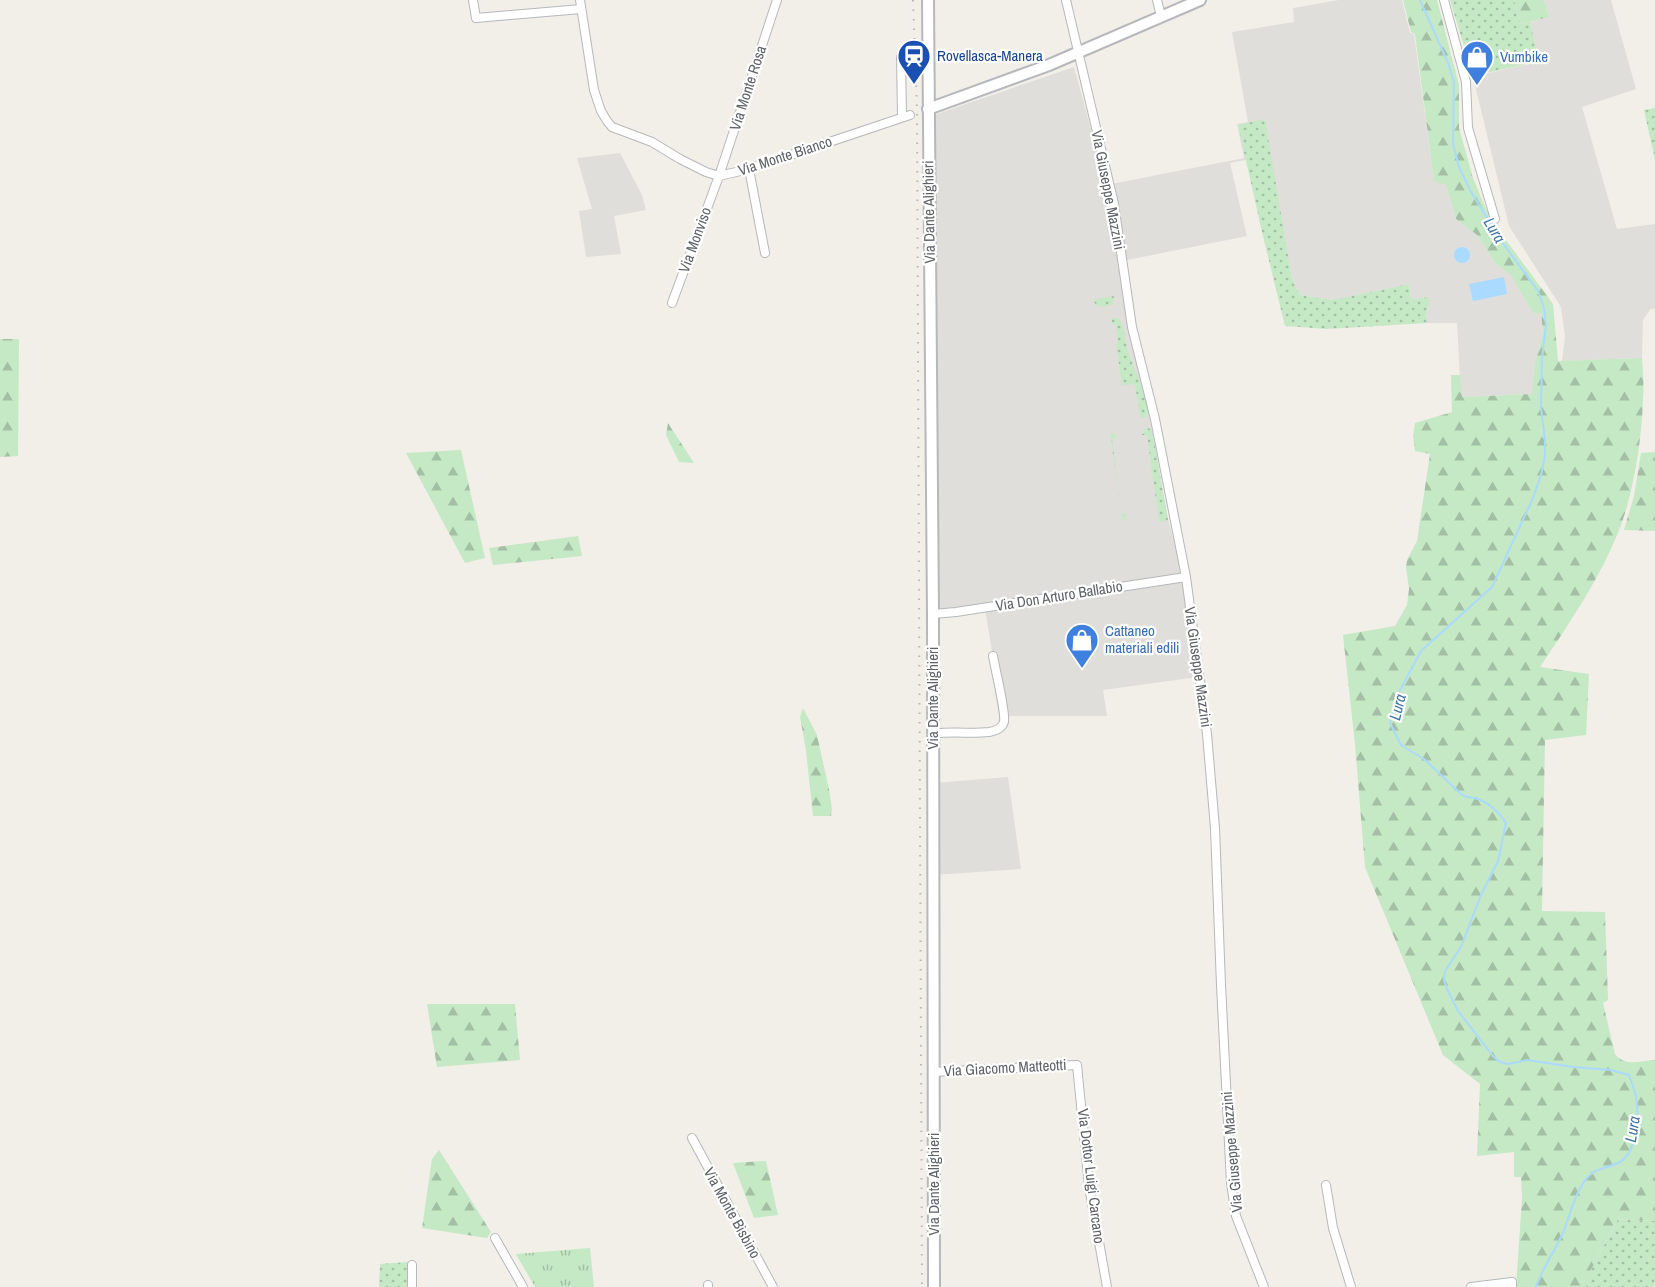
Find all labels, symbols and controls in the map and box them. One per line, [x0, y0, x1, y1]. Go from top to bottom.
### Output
station icon: Rovellasca-Manera [896, 38, 932, 85]
shop icon: Vumbike [1459, 39, 1495, 86]
street label: Via Monte Rosa [724, 43, 771, 133]
place label: Rovellasca-Manera [937, 45, 1043, 66]
place label: Vumbike [1500, 46, 1548, 67]
street label: Via Giuseppe Mazzini [1087, 128, 1130, 252]
street label: Via Monte Bianco [735, 130, 835, 181]
street label: Via Dante Alighieri [917, 160, 940, 264]
street label: Via Monviso [673, 204, 716, 275]
water label: Lura [1479, 213, 1511, 247]
street label: Via Don Arturo Ballabio [994, 575, 1124, 616]
street label: Via Giuseppe Mazzini [1180, 605, 1217, 729]
place label: Cattaneo materiali edili [1105, 620, 1180, 658]
shop icon: Cattaneo materiali edili [1064, 622, 1100, 669]
street label: Via Dante Alighieri [922, 646, 943, 750]
water label: Lura [1383, 692, 1411, 722]
street label: Via Giacomo Matteotti [943, 1054, 1067, 1081]
street label: Via Giuseppe Mazzini [1216, 1091, 1247, 1213]
street label: Via Dottor Luigi Carcano [1073, 1107, 1110, 1245]
water label: Lura [1619, 1114, 1645, 1144]
street label: Via Dante Alighieri [923, 1132, 944, 1236]
street label: Via Monte Bisbino [699, 1163, 766, 1262]

